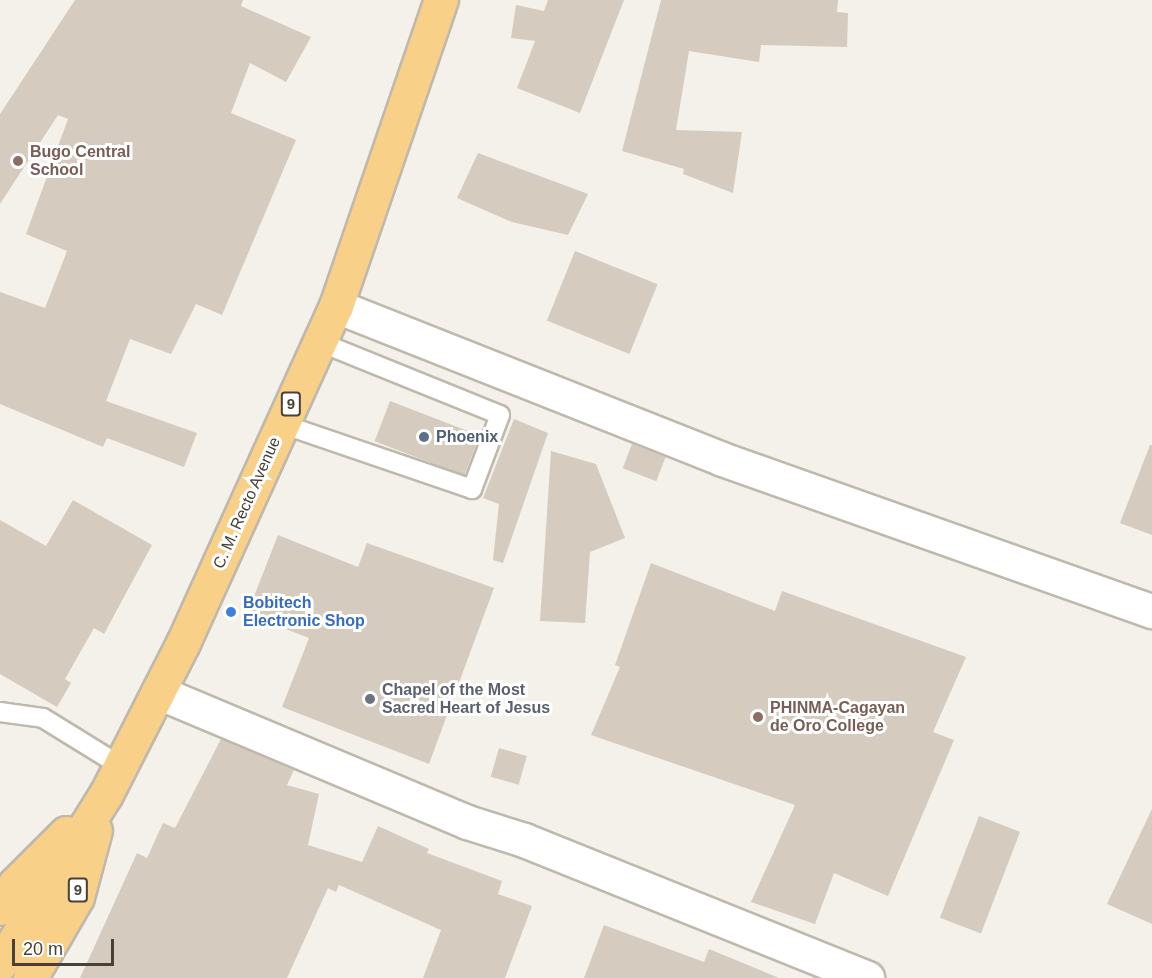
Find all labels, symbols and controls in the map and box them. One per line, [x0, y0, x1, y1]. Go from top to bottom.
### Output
place label: Bugo Central School [30, 142, 130, 180]
marker: Bugo Central School [11, 154, 25, 168]
road number: 9 [280, 392, 302, 416]
place label: Phoenix [436, 427, 498, 447]
marker: Phoenix [417, 430, 431, 444]
street label: C. M. Recto Avenue [209, 434, 285, 572]
place label: Bobitech Electronic Shop [243, 593, 365, 631]
marker: Bobitech Electronic Shop [224, 605, 238, 619]
place label: Chapel of the Most Sacred Heart of Jesus [382, 680, 550, 718]
marker: Chapel of the Most Sacred Heart of Jesus [363, 692, 377, 706]
place label: PHINMA-Cagayan de Oro College [770, 698, 905, 736]
marker: PHINMA-Cagayan de Oro College [751, 710, 765, 724]
road number: 9 [68, 878, 88, 902]
scale bar [15, 927, 117, 965]
text: 20 m [23, 939, 63, 959]

